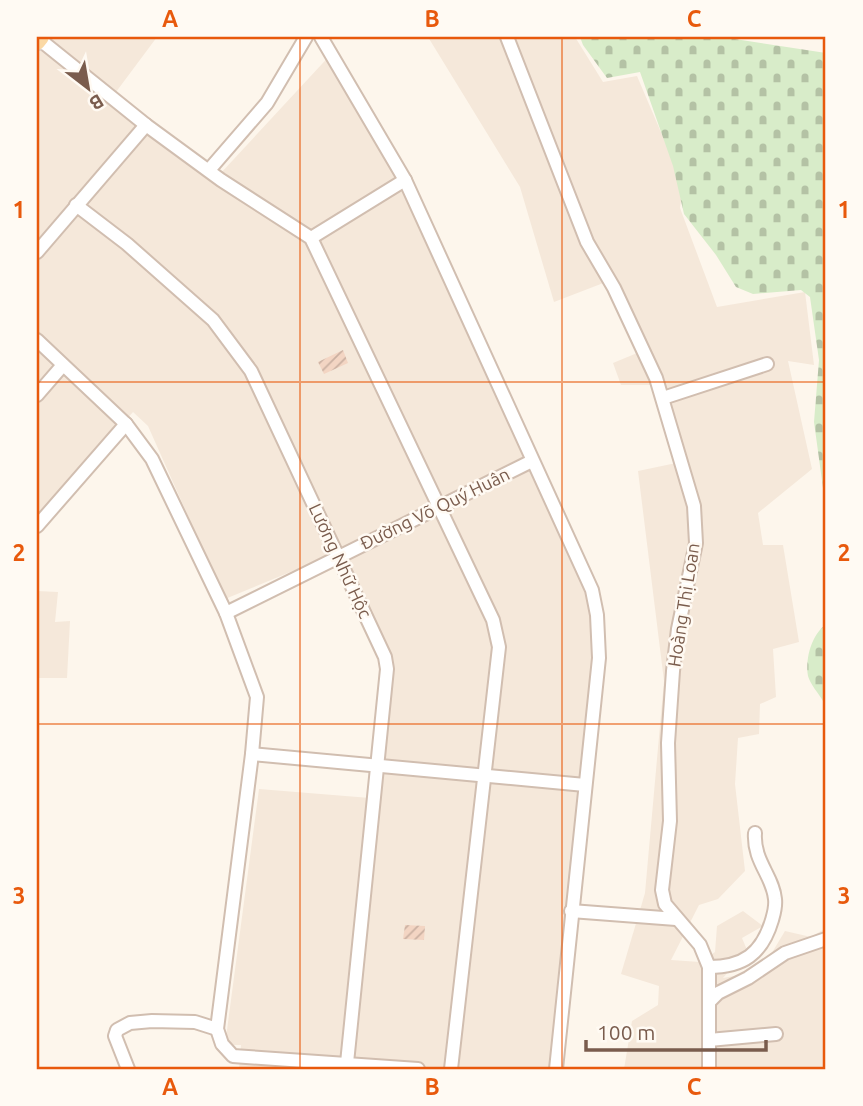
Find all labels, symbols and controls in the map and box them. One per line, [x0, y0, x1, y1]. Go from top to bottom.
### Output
text: A [162, 6, 178, 31]
text: B [424, 6, 440, 31]
text: C [687, 6, 702, 31]
north arrow [52, 52, 122, 122]
text: B [86, 90, 108, 115]
text: 1 [13, 197, 25, 222]
text: 1 [838, 197, 850, 222]
street label: Đường Võ Quý Huân [357, 463, 513, 554]
street label: Lương Nhữ Hộc [306, 500, 376, 621]
text: 2 [13, 540, 25, 565]
text: 2 [838, 540, 850, 565]
street label: Hoàng Thị Loan [663, 542, 703, 668]
text: 3 [13, 883, 25, 908]
text: 3 [838, 883, 850, 908]
scale bar [586, 1008, 767, 1052]
text: 100 m [597, 1020, 655, 1044]
text: A [162, 1074, 178, 1099]
text: B [424, 1074, 440, 1099]
text: C [687, 1074, 702, 1099]

